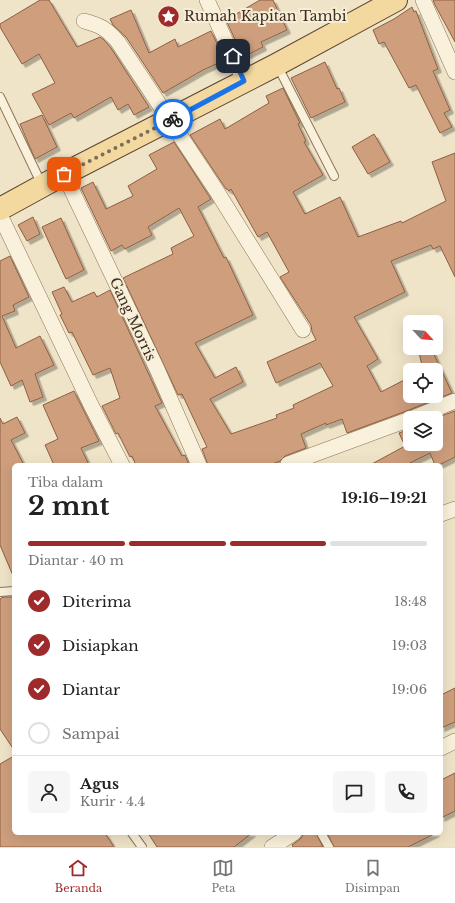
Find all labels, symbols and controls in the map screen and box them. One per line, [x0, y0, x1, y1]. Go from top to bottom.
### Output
place icon: Rumah Kapitan Tambi [155, 3, 181, 29]
place label: Rumah Kapitan Tambi [184, 7, 347, 25]
pin [216, 39, 250, 73]
icon: home [222, 45, 244, 67]
courier [153, 99, 193, 139]
icon: bike [162, 108, 184, 130]
pin [47, 157, 81, 191]
icon: bag [53, 163, 75, 185]
street label: Gang Morris [106, 274, 160, 364]
north arrow [403, 315, 443, 355]
map controls [403, 315, 443, 451]
button: locate [403, 363, 443, 403]
button: layers [403, 411, 443, 451]
text: Tiba dalam [28, 474, 103, 491]
text: 19:16–19:21 [341, 488, 427, 507]
text: 2 mnt [28, 490, 109, 522]
text: Diantar · 40 m [28, 552, 124, 569]
icon: check [28, 590, 50, 612]
text: Diterima [62, 592, 131, 611]
text: 18:48 [394, 593, 427, 610]
icon: check [28, 634, 50, 656]
text: Disiapkan [62, 636, 139, 655]
text: 19:03 [392, 637, 427, 654]
icon: check [28, 678, 50, 700]
text: Diantar [62, 680, 120, 699]
text: 19:06 [391, 681, 427, 698]
text: Sampai [62, 724, 120, 743]
button: person [28, 771, 70, 813]
button: chat [333, 771, 375, 813]
button: phone [385, 771, 427, 813]
text: Agus [80, 774, 119, 793]
text: Kurir · 4.4 [80, 793, 145, 810]
tab: Beranda [55, 857, 102, 895]
tab: Peta [212, 857, 235, 895]
tab: Disimpan [345, 857, 400, 895]

